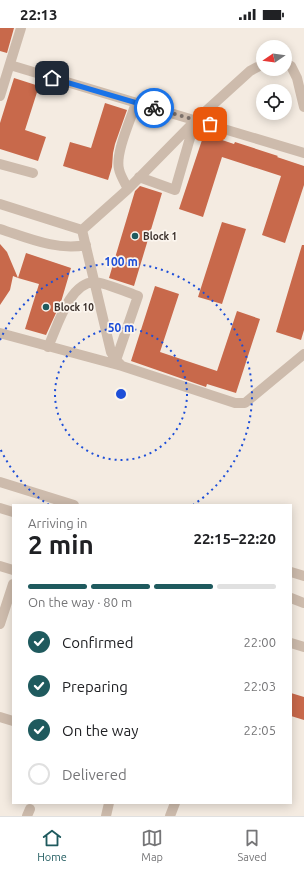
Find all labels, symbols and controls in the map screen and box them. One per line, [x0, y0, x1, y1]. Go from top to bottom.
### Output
text: 22:13 [20, 6, 58, 23]
north arrow [256, 40, 292, 76]
map controls [256, 40, 292, 120]
pin [35, 61, 69, 95]
icon: home [41, 67, 63, 89]
button: locate [256, 84, 292, 120]
courier [134, 88, 174, 128]
icon: bike [143, 97, 165, 119]
pin [193, 107, 227, 141]
icon: bag [199, 113, 221, 135]
marker: Block 1 [130, 231, 140, 241]
place label: Block 1 [143, 231, 177, 242]
text: 100 m [104, 255, 138, 268]
marker: Block 10 [41, 302, 51, 312]
place label: Block 10 [54, 302, 94, 313]
text: 50 m [108, 321, 134, 334]
centre of rings [114, 387, 128, 401]
text: Arriving in [28, 516, 87, 530]
text: 2 min [28, 530, 94, 559]
text: 22:15–22:20 [193, 530, 276, 547]
text: On the way · 80 m [28, 595, 132, 609]
icon: check [28, 631, 50, 653]
text: Confirmed [62, 634, 134, 651]
text: 22:00 [243, 635, 276, 649]
icon: check [28, 675, 50, 697]
text: Preparing [62, 678, 128, 695]
text: 22:03 [243, 679, 276, 693]
icon: check [28, 719, 50, 741]
text: On the way [62, 722, 138, 739]
text: 22:05 [243, 723, 276, 737]
text: Delivered [62, 766, 127, 783]
tab: Home [37, 827, 67, 863]
tab: Map [141, 827, 163, 863]
tab: Saved [238, 827, 267, 863]

